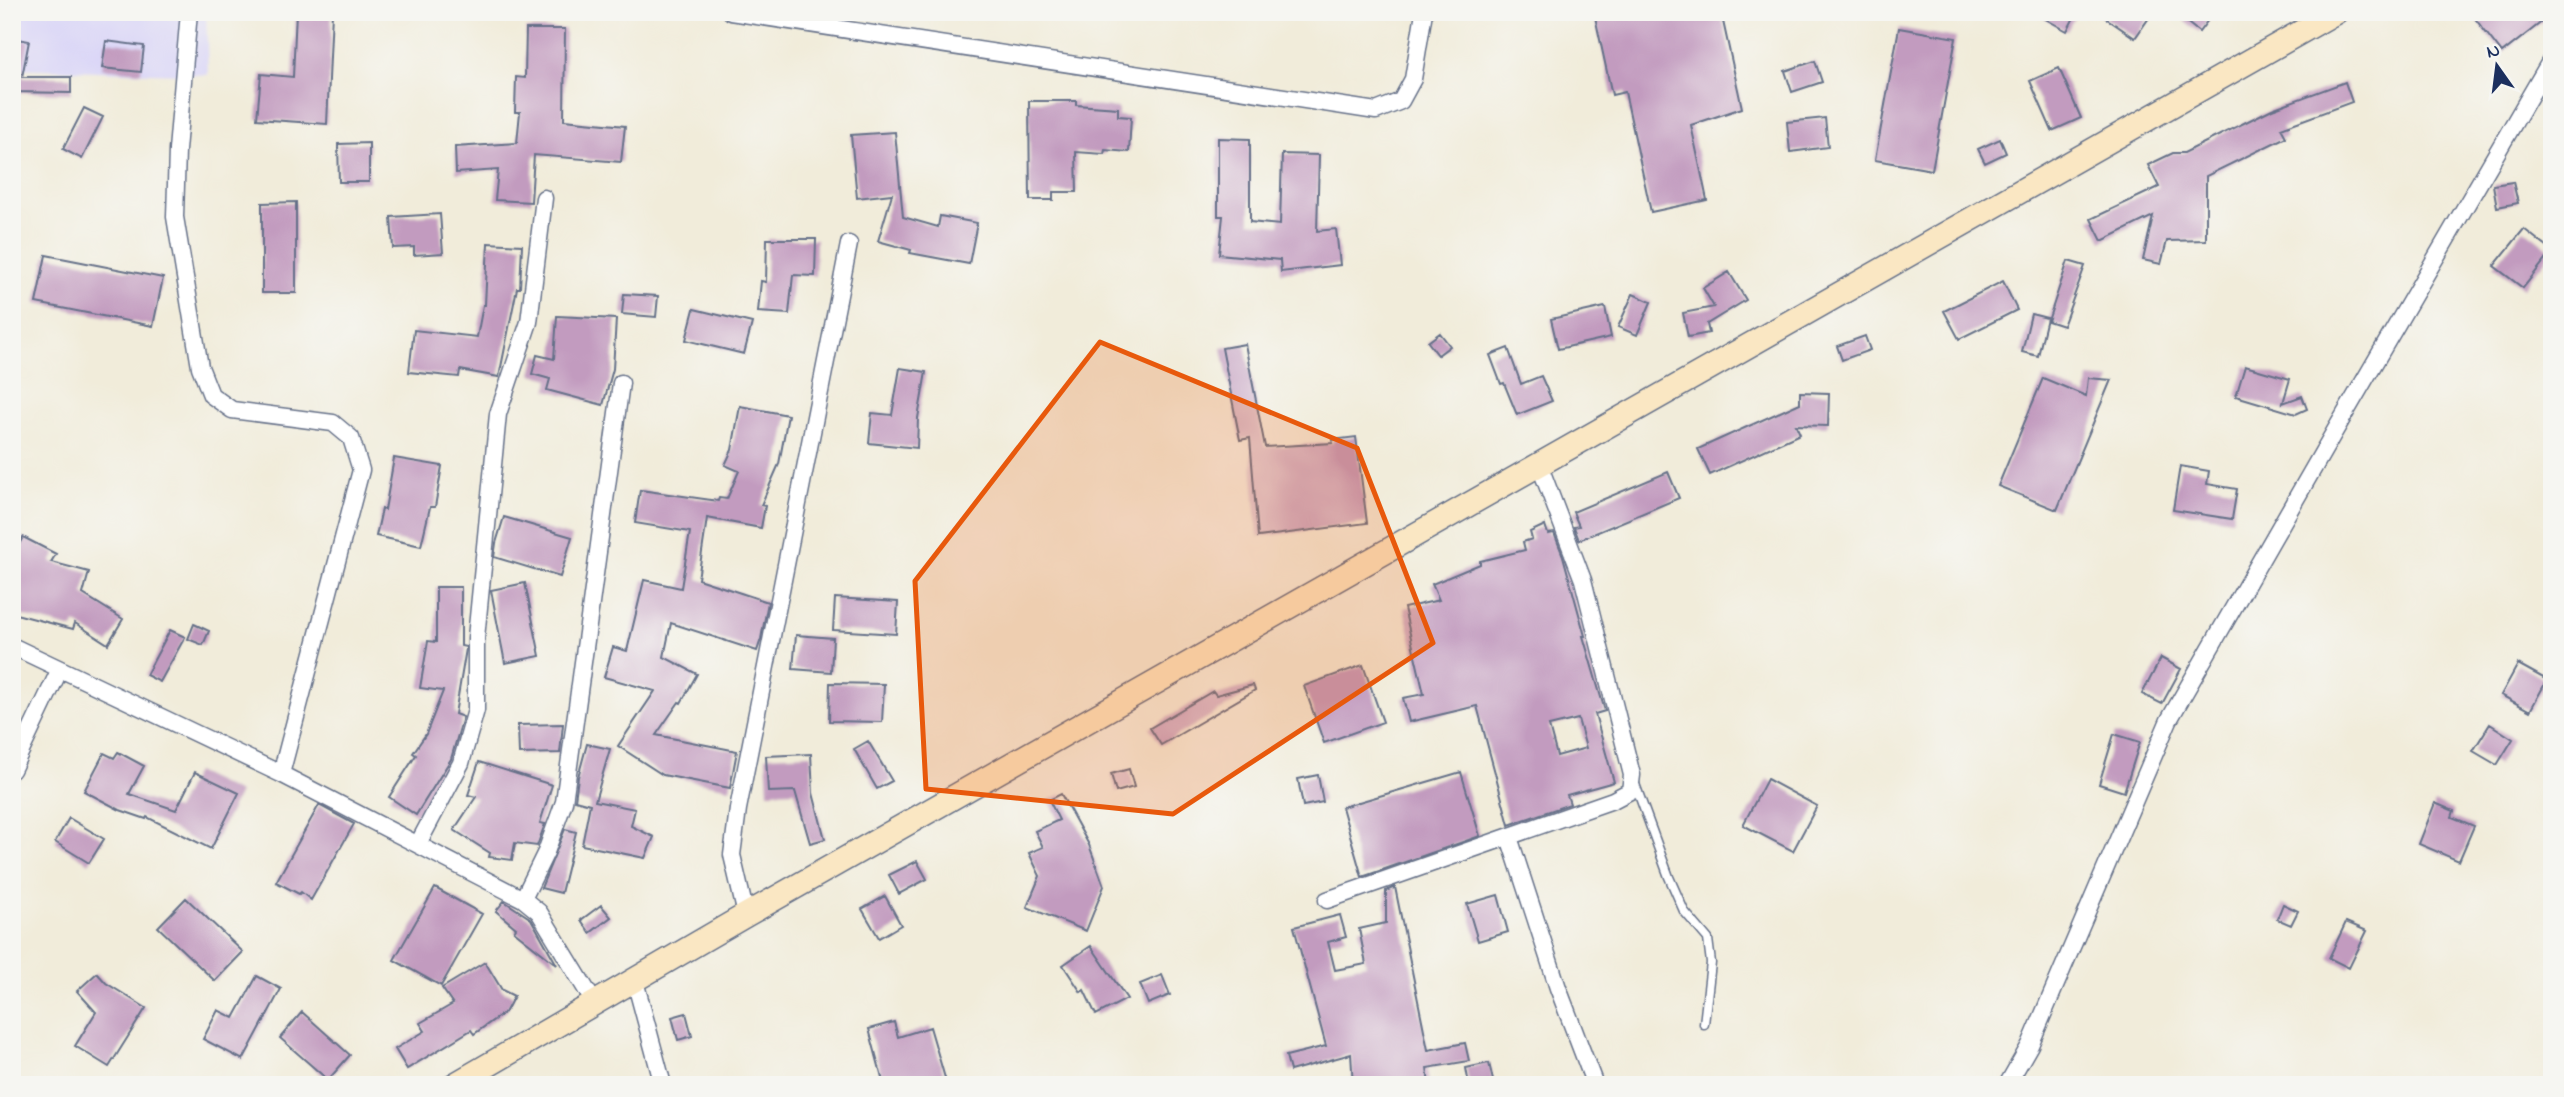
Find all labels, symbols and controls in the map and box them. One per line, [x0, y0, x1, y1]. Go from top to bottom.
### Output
north arrow [2462, 32, 2532, 102]
text: N [2484, 37, 2503, 67]

